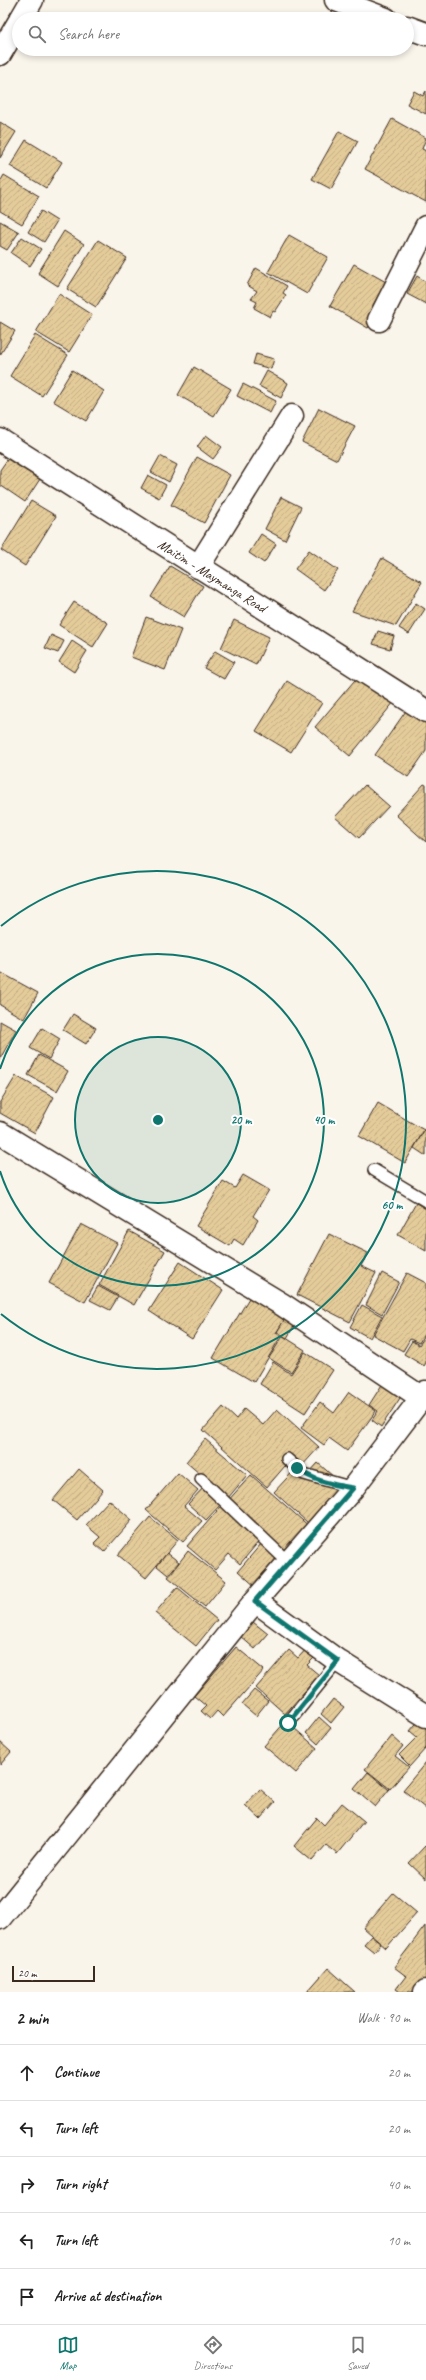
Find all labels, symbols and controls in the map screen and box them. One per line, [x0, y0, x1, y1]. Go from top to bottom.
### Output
search box [12, 12, 414, 56]
icon: search [26, 23, 48, 45]
text: Search here [58, 25, 119, 44]
street label: Maitim - Maymanga Road [155, 536, 271, 618]
text: 20 m [231, 1112, 252, 1128]
text: 40 m [314, 1112, 335, 1128]
centre of rings [151, 1113, 165, 1127]
text: 60 m [382, 1197, 404, 1213]
route end [288, 1459, 306, 1477]
route start [279, 1714, 297, 1732]
scale bar [12, 1964, 95, 1983]
text: 20 m [18, 1966, 37, 1980]
text: 2 min [16, 2008, 49, 2029]
text: Walk · 90 m [357, 2010, 410, 2026]
icon: ahead [16, 2062, 38, 2084]
text: Continue [54, 2063, 99, 2082]
text: 20 m [388, 2065, 410, 2081]
icon: left [16, 2118, 38, 2140]
text: Turn left [54, 2119, 97, 2138]
text: 20 m [388, 2121, 410, 2137]
icon: right [16, 2174, 38, 2196]
text: Turn right [54, 2175, 107, 2194]
text: 40 m [388, 2177, 410, 2193]
icon: left [16, 2230, 38, 2252]
text: Turn left [54, 2231, 97, 2250]
text: 10 m [388, 2233, 410, 2249]
icon: arrive [16, 2286, 38, 2308]
text: Arrive at destination [54, 2287, 161, 2306]
tab: Map [57, 2334, 79, 2372]
tab: Directions [194, 2334, 232, 2372]
tab: Saved [347, 2334, 369, 2372]

